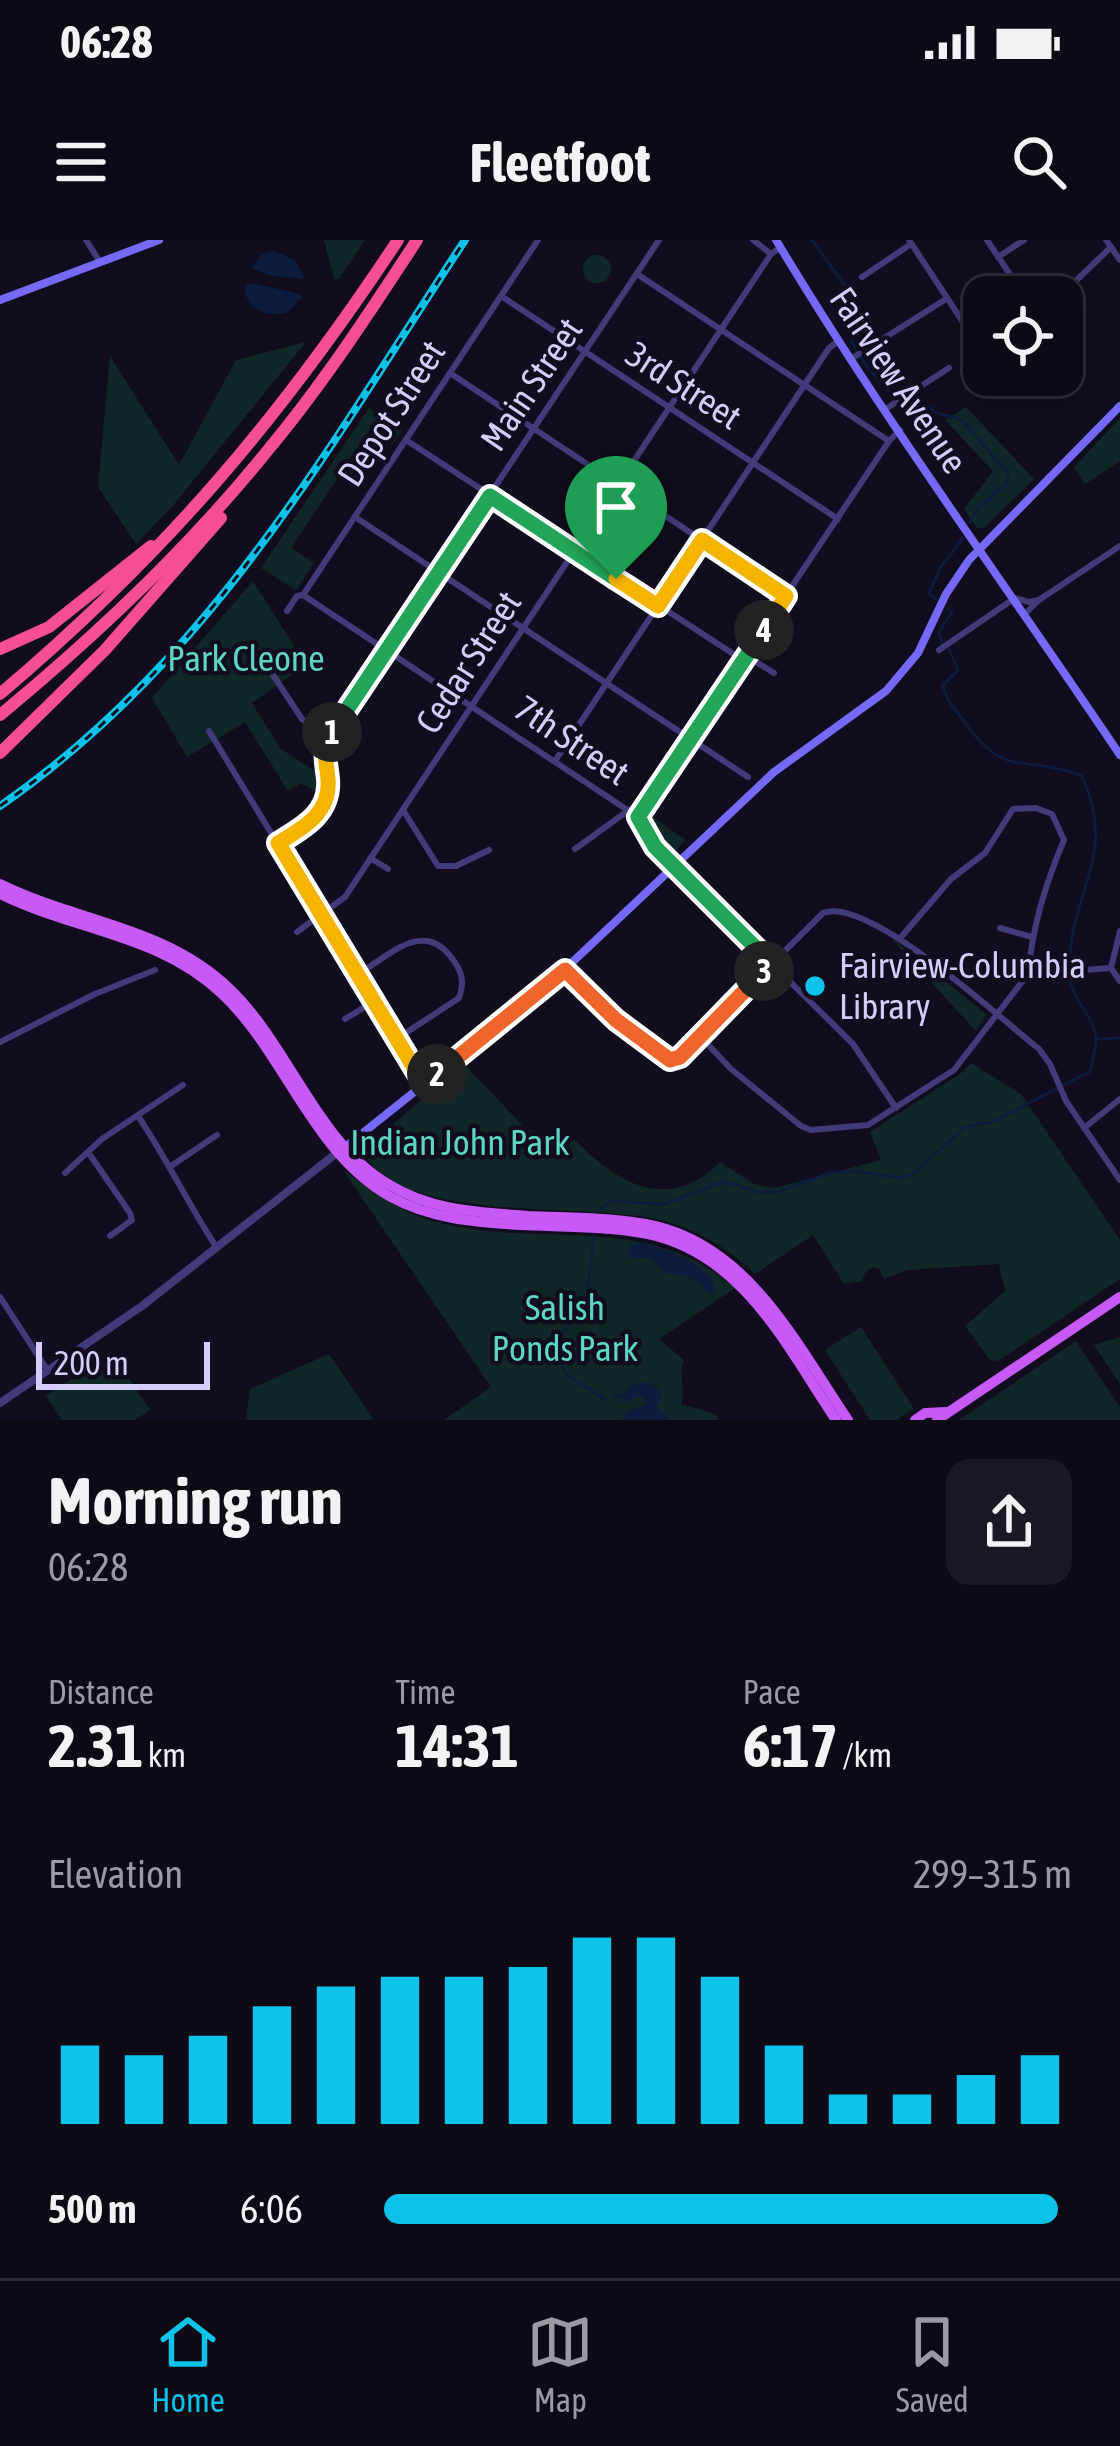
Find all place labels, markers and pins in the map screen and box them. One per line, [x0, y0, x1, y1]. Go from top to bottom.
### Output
pin [565, 456, 667, 579]
pin: 4 [734, 600, 794, 660]
pin: 1 [302, 702, 362, 762]
pin: 3 [734, 941, 794, 1001]
place label: Fairview-Columbia Library [839, 944, 1086, 1027]
marker: Fairview-Columbia Library [802, 973, 828, 999]
pin: 2 [407, 1044, 467, 1104]

